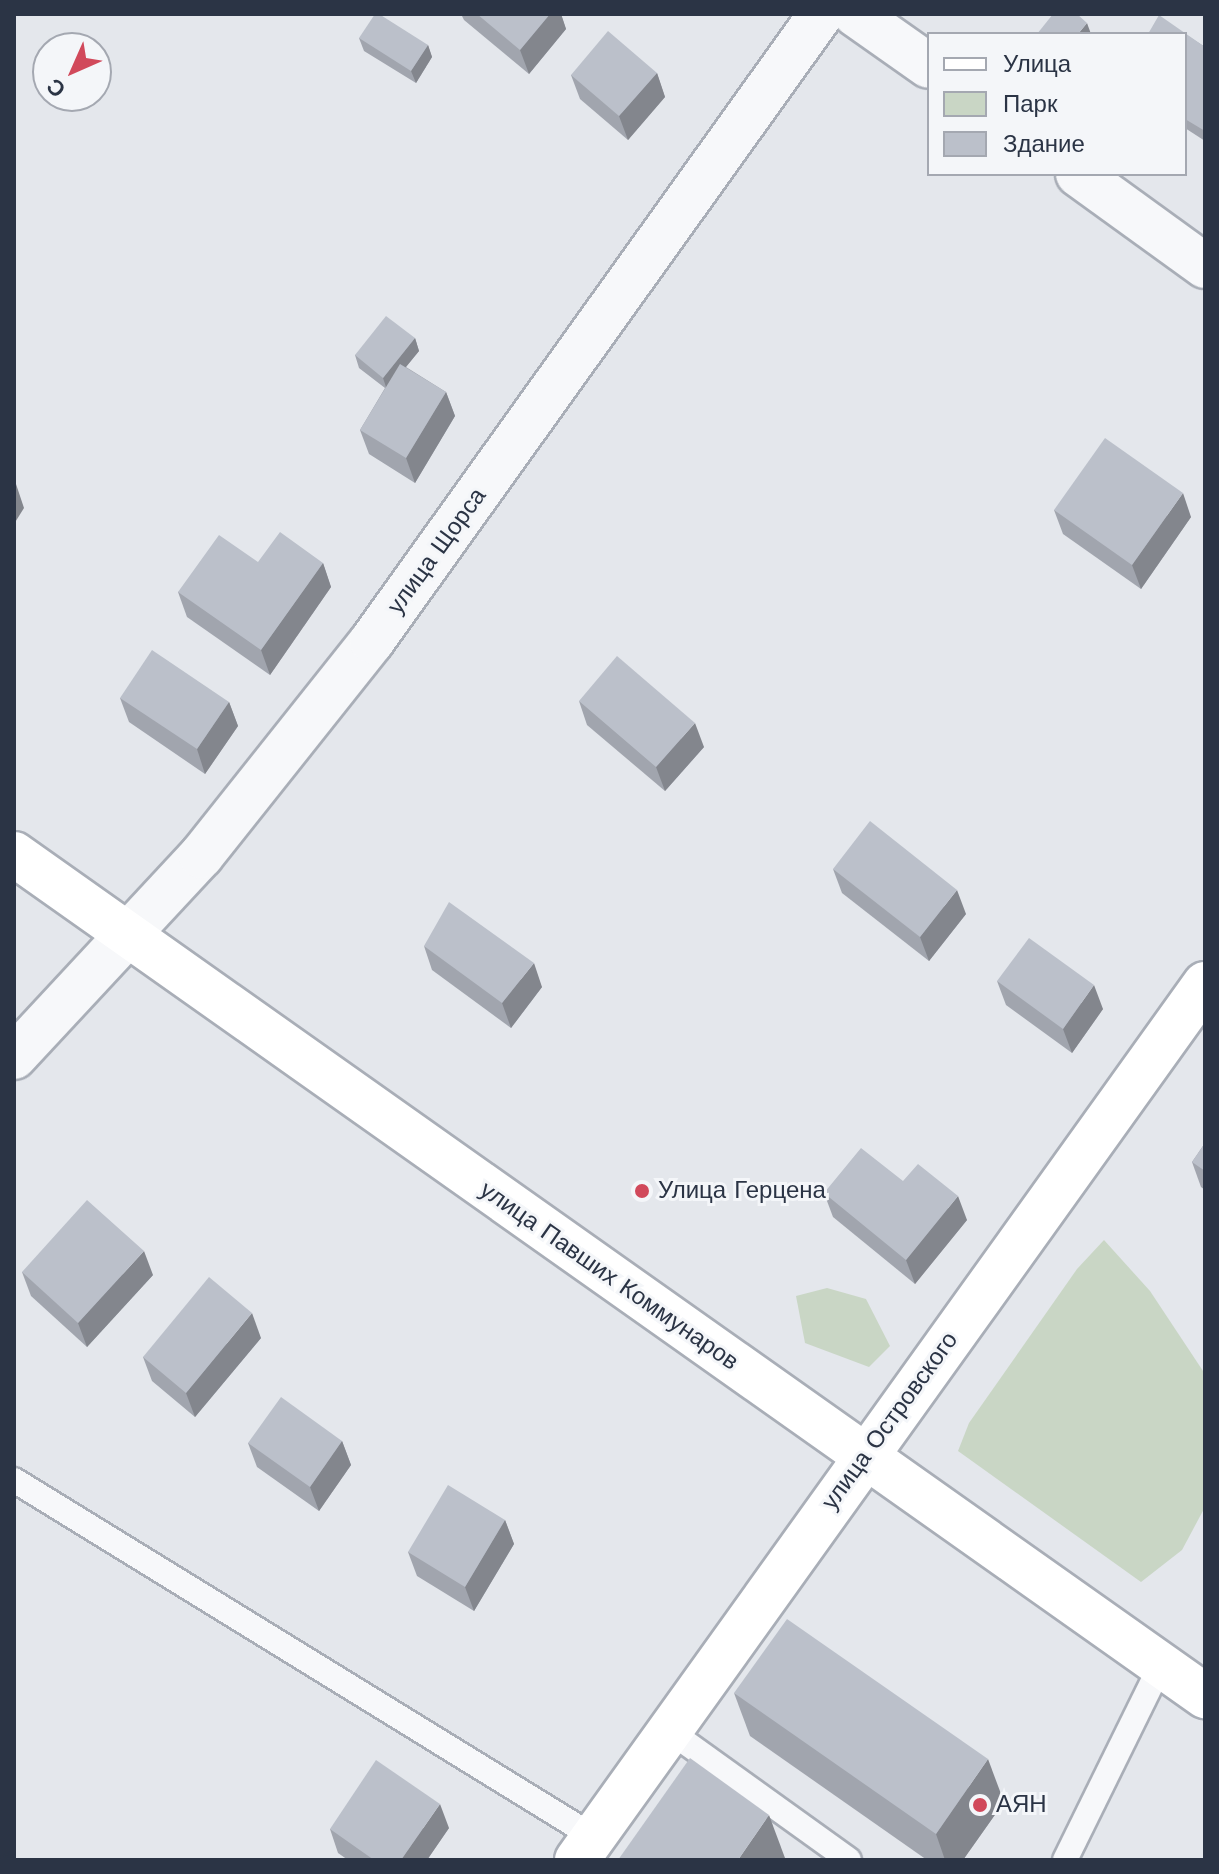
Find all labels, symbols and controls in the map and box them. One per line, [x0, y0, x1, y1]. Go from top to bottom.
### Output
north arrow [32, 32, 112, 112]
legend [927, 32, 1187, 176]
text: Улица [1003, 50, 1071, 78]
text: С [42, 73, 71, 102]
text: Парк [1003, 90, 1057, 118]
text: Здание [1003, 130, 1085, 158]
street label: улица Щорса [382, 482, 492, 620]
street label: улица Павших Коммунаров [474, 1176, 744, 1376]
place label: Улица Герцена [658, 1177, 826, 1205]
marker: Улица Герцена [633, 1182, 651, 1200]
street label: улица Островского [816, 1327, 964, 1515]
place label: АЯН [996, 1791, 1047, 1819]
marker: АЯН [971, 1796, 989, 1814]

